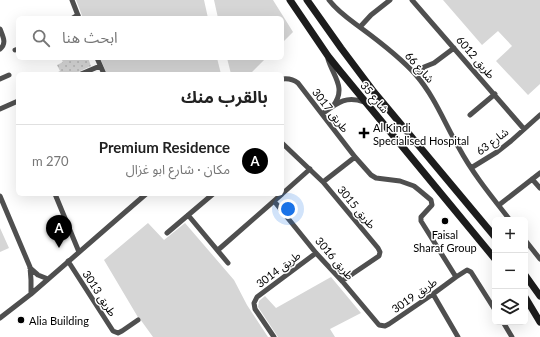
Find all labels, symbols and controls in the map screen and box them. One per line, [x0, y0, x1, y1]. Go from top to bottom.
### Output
search box [16, 16, 284, 60]
icon: search [30, 27, 52, 49]
text: ابحث هنا [62, 28, 118, 46]
street label: طريق 6012 [453, 33, 498, 82]
street label: شارع 66 [401, 49, 437, 87]
street label: شارع 35 [357, 79, 392, 117]
text: بالقرب منك [181, 86, 268, 107]
street label: طريق 3017 [309, 86, 352, 135]
place label: Al Kindi Specialised Hospital [373, 121, 469, 147]
street label: شارع 63 [473, 124, 512, 159]
marker: Al Kindi Specialised Hospital [358, 127, 370, 139]
text: Premium Residence [99, 138, 230, 156]
text: 270 m [32, 153, 69, 169]
text: A [250, 153, 260, 169]
text: مكان · شارع ابو غزال [126, 161, 230, 177]
street label: طريق 3015 [335, 183, 379, 232]
your location [278, 199, 298, 219]
pin: A [46, 215, 72, 248]
marker: Faisal Sharaf Group [440, 216, 450, 226]
map controls [492, 217, 528, 325]
button: + [492, 217, 528, 253]
place label: Faisal Sharaf Group [413, 228, 477, 254]
street label: طريق 3016 [312, 234, 357, 283]
street label: طريق 3014 [253, 248, 303, 291]
button: − [492, 253, 528, 289]
street label: طريق 3013 [80, 268, 120, 319]
street label: طريق 3019 [389, 275, 440, 316]
button: layers [492, 289, 528, 325]
place label: Alia Building [29, 314, 89, 327]
marker: Alia Building [16, 315, 26, 325]

